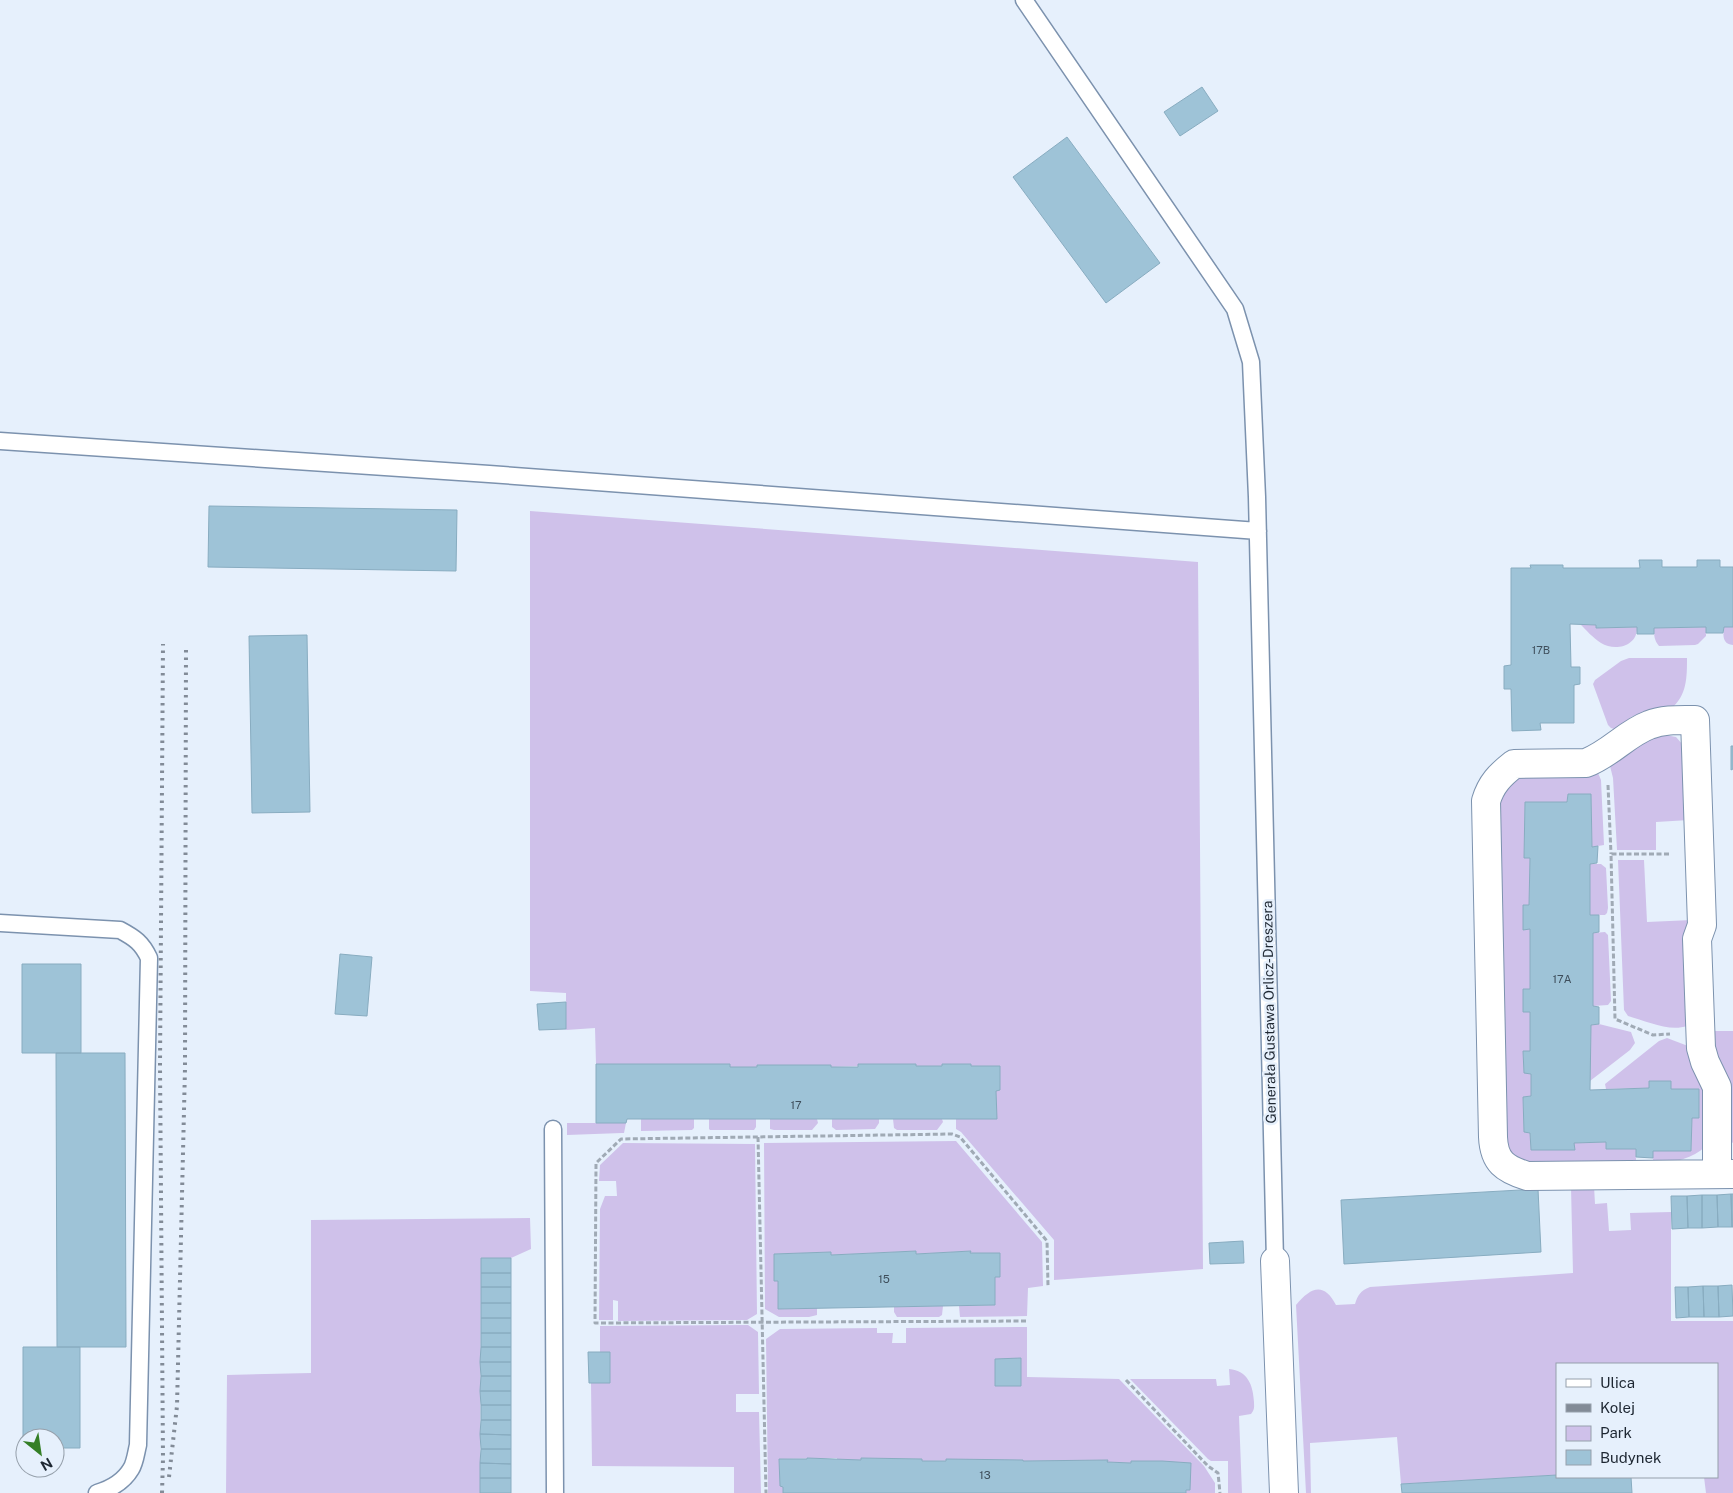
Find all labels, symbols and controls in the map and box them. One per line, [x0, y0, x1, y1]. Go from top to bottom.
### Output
house number: 17B [1532, 644, 1550, 656]
street label: Generała Gustawa Orlicz-Dreszera [1259, 900, 1279, 1124]
house number: 17A [1553, 973, 1572, 985]
house number: 17 [790, 1099, 802, 1111]
house number: 15 [878, 1273, 890, 1285]
legend [1556, 1363, 1718, 1478]
text: Ulica [1600, 1374, 1635, 1391]
text: Kolej [1600, 1399, 1635, 1416]
text: Park [1600, 1424, 1632, 1441]
north arrow [15, 1428, 65, 1478]
text: Budynek [1600, 1449, 1661, 1466]
text: N [38, 1455, 55, 1474]
house number: 13 [979, 1469, 991, 1481]

